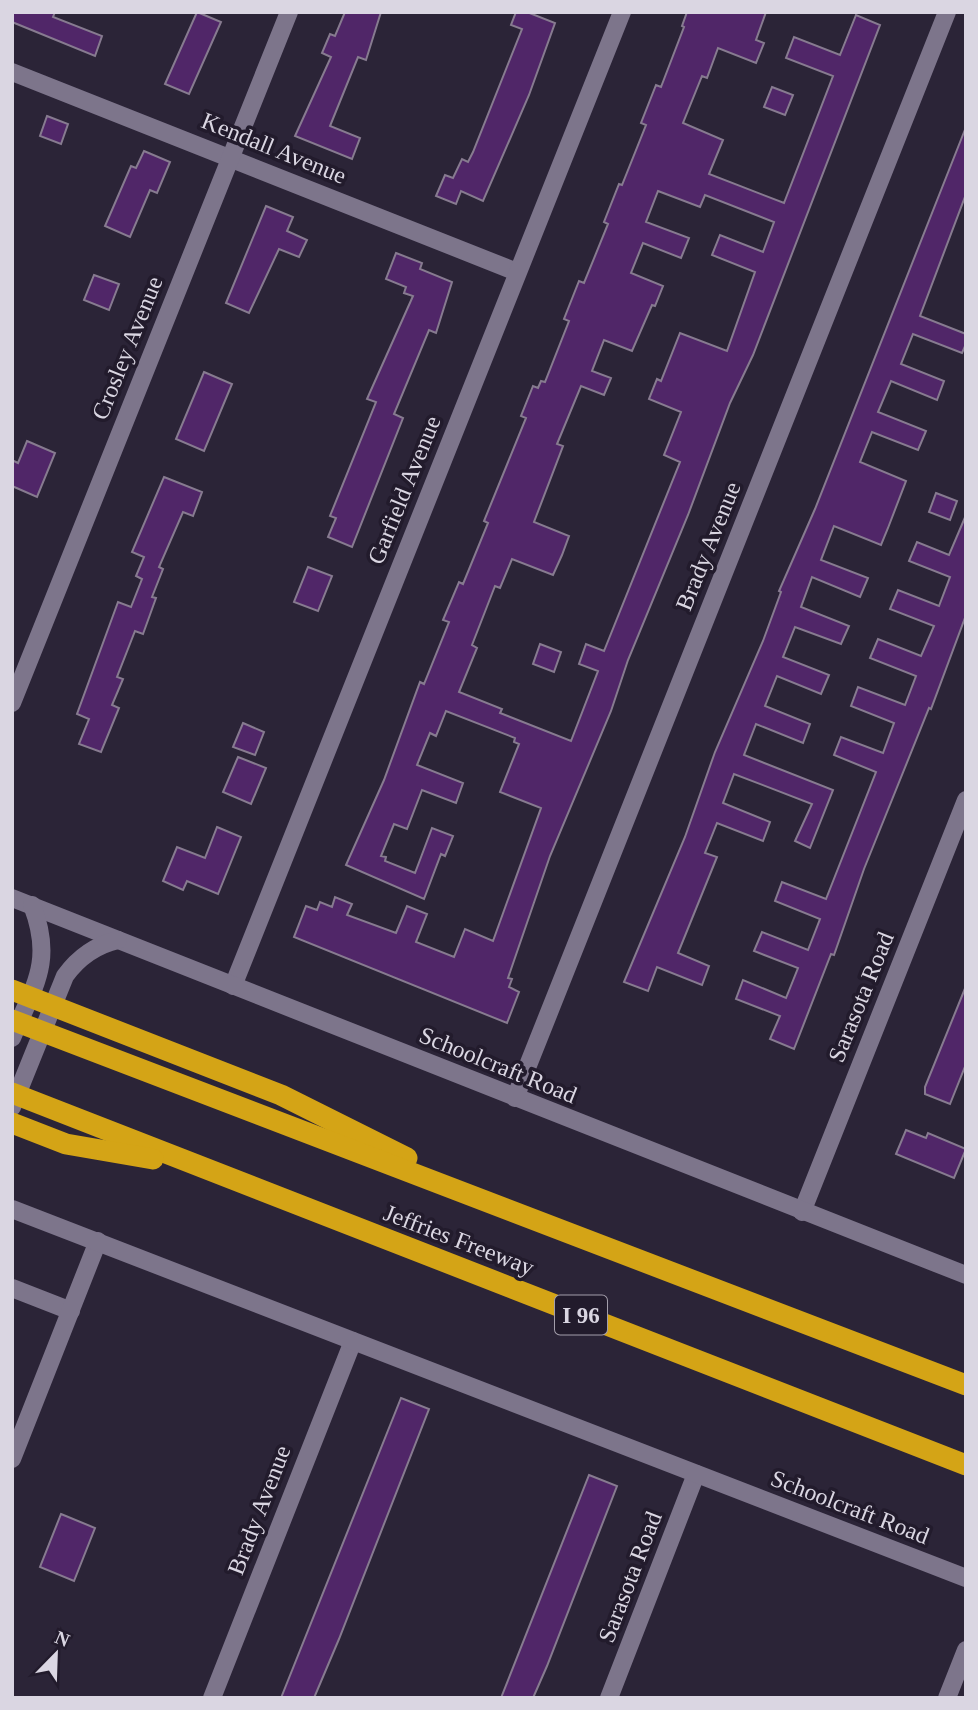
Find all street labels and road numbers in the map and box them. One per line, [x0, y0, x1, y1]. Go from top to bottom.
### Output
street label: Kendall Avenue [198, 107, 350, 189]
street label: Crosley Avenue [86, 273, 168, 423]
street label: Garfield Avenue [362, 412, 446, 568]
street label: Brady Avenue [670, 478, 746, 614]
street label: Sarasota Road [823, 928, 899, 1066]
street label: Schoolcraft Road [416, 1022, 580, 1108]
street label: Jeffries Freeway [380, 1199, 538, 1281]
road number: I 96 [555, 1296, 607, 1334]
street label: Brady Avenue [222, 1442, 296, 1578]
street label: Schoolcraft Road [767, 1465, 933, 1549]
street label: Sarasota Road [593, 1508, 667, 1646]

